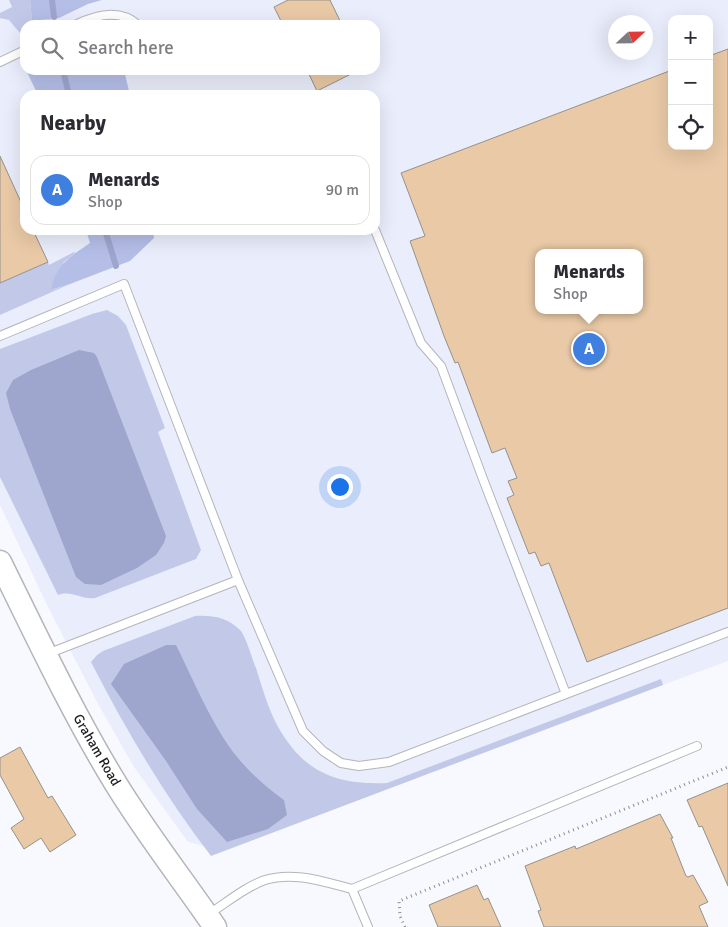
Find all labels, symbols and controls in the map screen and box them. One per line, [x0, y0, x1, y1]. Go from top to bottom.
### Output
north arrow [608, 15, 653, 60]
map controls [668, 15, 713, 150]
button: + [668, 15, 713, 60]
search box [20, 20, 380, 75]
icon: search [38, 34, 66, 62]
text: Search here [78, 36, 174, 60]
button: − [668, 60, 713, 105]
button: locate [668, 105, 713, 150]
text: Nearby [40, 110, 106, 136]
text: Menards [88, 168, 159, 192]
text: A [52, 180, 62, 200]
text: 90 m [325, 180, 359, 200]
text: Shop [88, 192, 122, 212]
popup [535, 249, 643, 314]
text: Menards [553, 260, 625, 284]
text: Shop [553, 284, 588, 304]
pin: A [573, 330, 605, 368]
your location [327, 474, 353, 500]
street label: Graham Road [70, 711, 124, 789]

